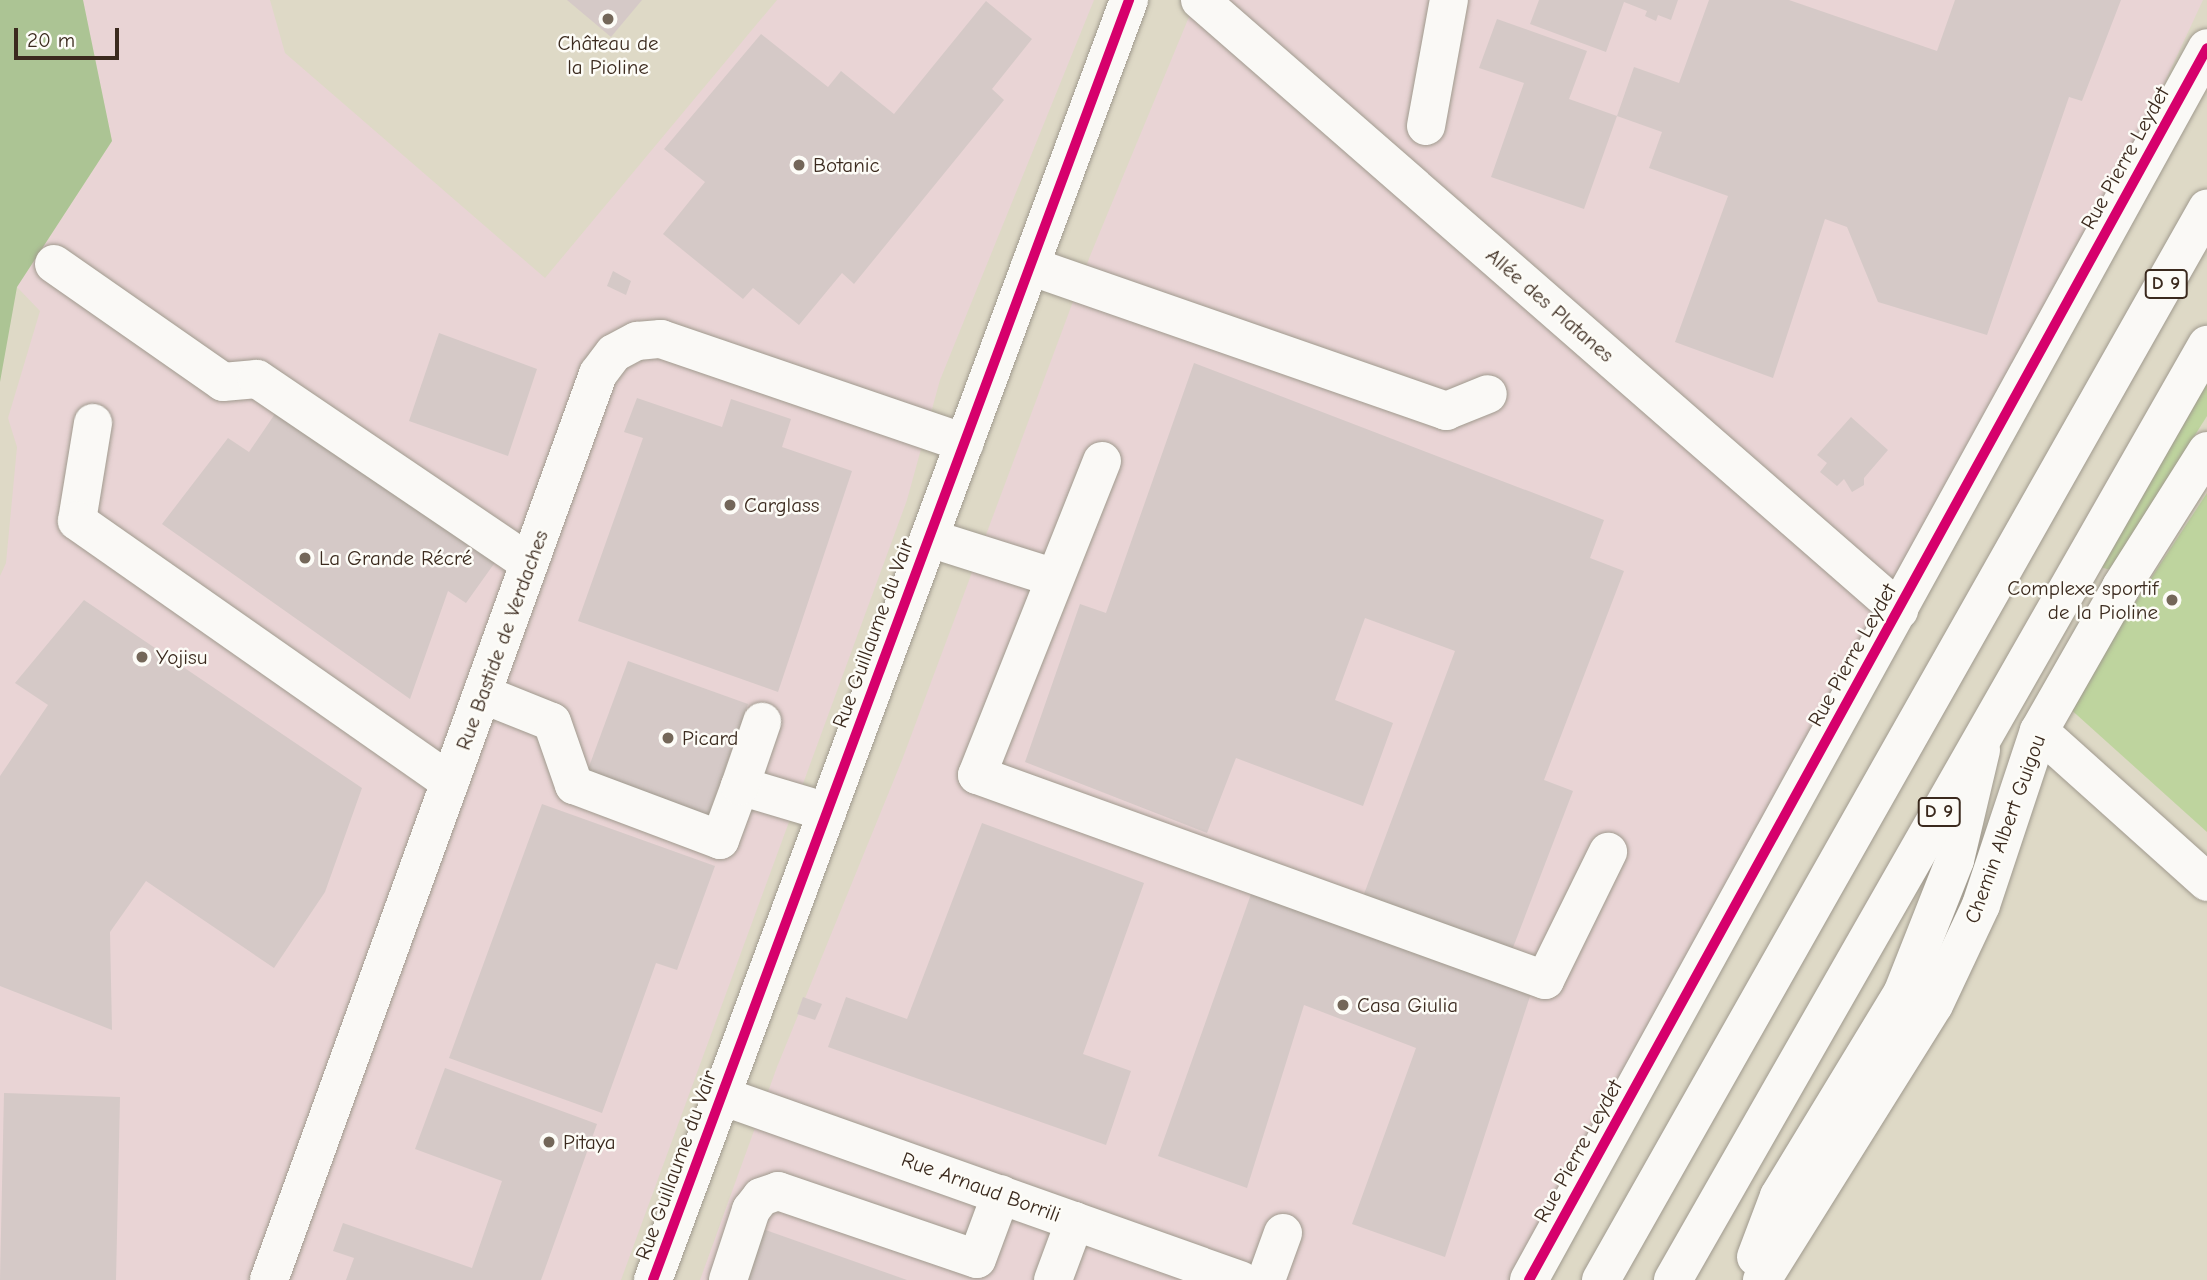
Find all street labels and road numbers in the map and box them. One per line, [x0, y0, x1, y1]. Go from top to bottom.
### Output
street label: Rue Pierre Leydet [2075, 82, 2175, 234]
street label: Allée des Platanes [1481, 243, 1619, 367]
road number: D 9 [2143, 268, 2189, 300]
street label: Rue Bastide de Verdaches [450, 527, 554, 753]
street label: Rue Guillaume du Vair [827, 535, 919, 731]
street label: Rue Pierre Leydet [1802, 579, 1902, 731]
street label: Chemin Albert Guigou [1959, 731, 2051, 927]
road number: D 9 [1916, 796, 1962, 828]
street label: Rue Guillaume du Vair [630, 1067, 722, 1263]
street label: Rue Pierre Leydet [1528, 1075, 1628, 1227]
street label: Rue Arnaud Borrili [898, 1147, 1064, 1227]

